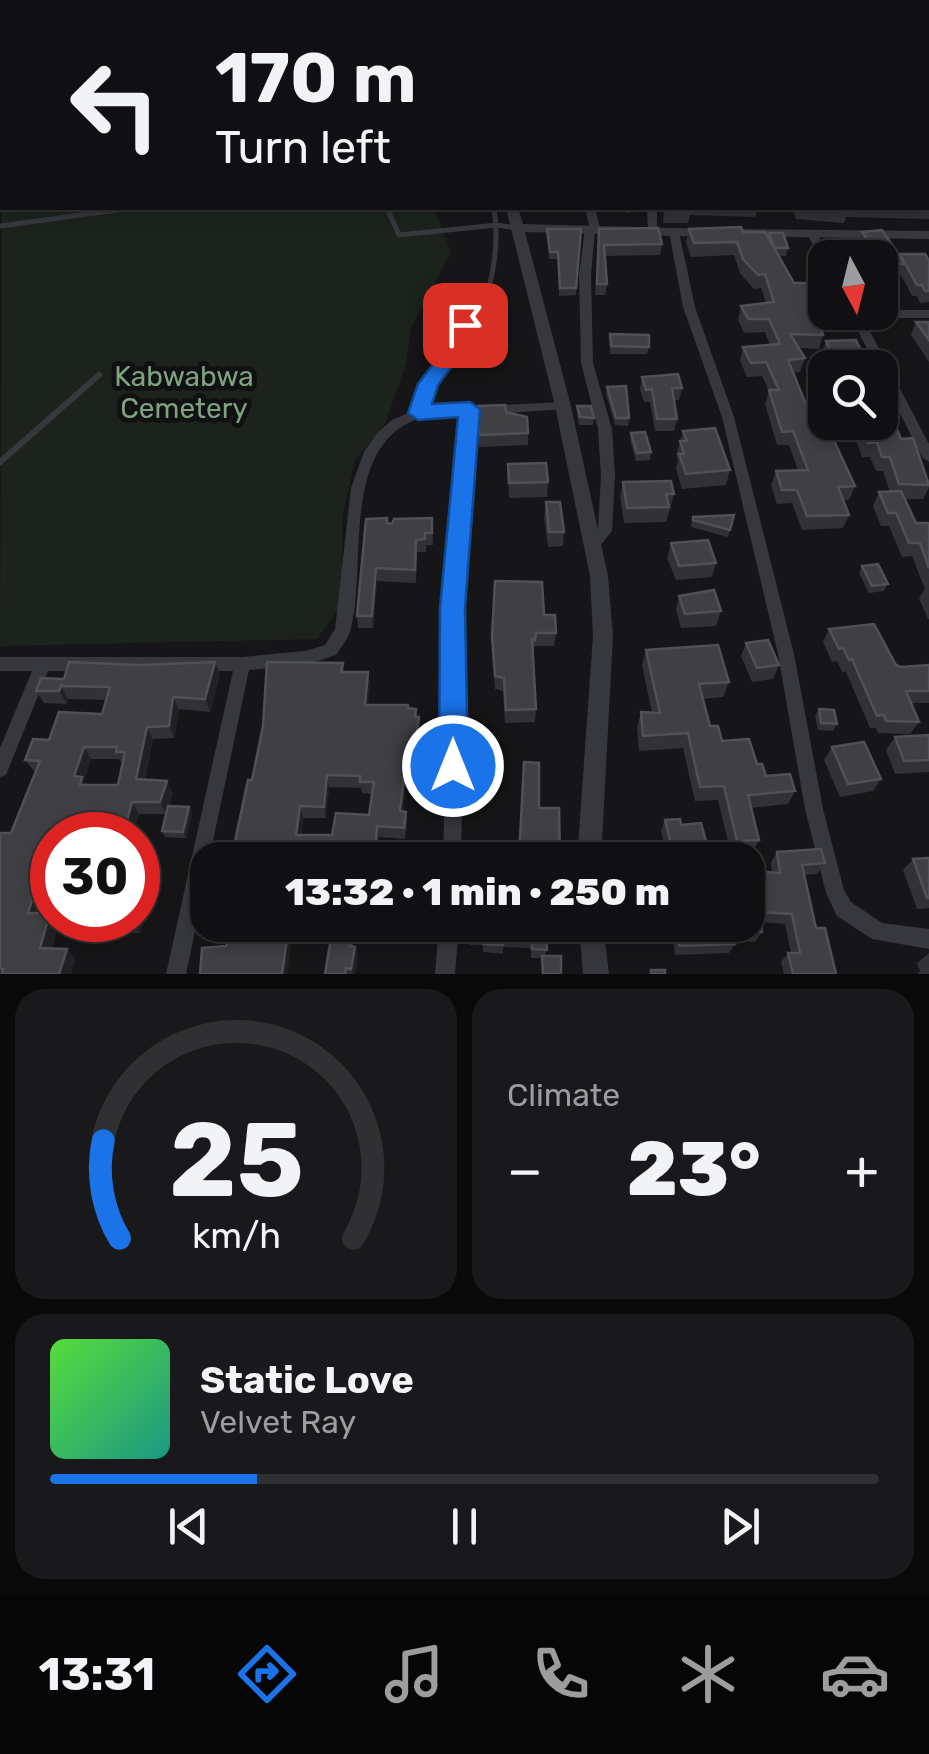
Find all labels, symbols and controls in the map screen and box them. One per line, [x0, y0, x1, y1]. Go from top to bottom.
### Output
text: 170 m [215, 37, 417, 120]
icon: left [50, 40, 180, 170]
text: Turn left [215, 121, 391, 174]
north arrow [808, 240, 898, 330]
map controls [808, 240, 898, 440]
pin [423, 283, 508, 368]
icon: arrive [438, 298, 493, 353]
button: search [808, 350, 898, 440]
park label: Kabwabwa Cemetery [114, 360, 254, 425]
position arrow [401, 714, 505, 818]
speed limit sign: 30 [30, 812, 160, 942]
text: 13:32 · 1 min · 250 m [285, 869, 670, 915]
text: Climate [507, 1076, 620, 1114]
text: 25 [169, 1099, 303, 1222]
text: 23° [627, 1125, 761, 1214]
text: − [507, 1138, 543, 1203]
text: + [845, 1138, 879, 1203]
text: km/h [191, 1215, 281, 1257]
text: Static Love [200, 1357, 414, 1403]
text: Velvet Ray [200, 1403, 356, 1441]
icon: previous [161, 1499, 216, 1554]
icon: pause [437, 1499, 492, 1554]
icon: next [713, 1499, 768, 1554]
icon: directions [232, 1639, 302, 1709]
icon: music [379, 1639, 449, 1709]
icon: phone [526, 1639, 596, 1709]
icon: climate [673, 1639, 743, 1709]
icon: car [820, 1639, 890, 1709]
text: 13:31 [39, 1648, 155, 1701]

